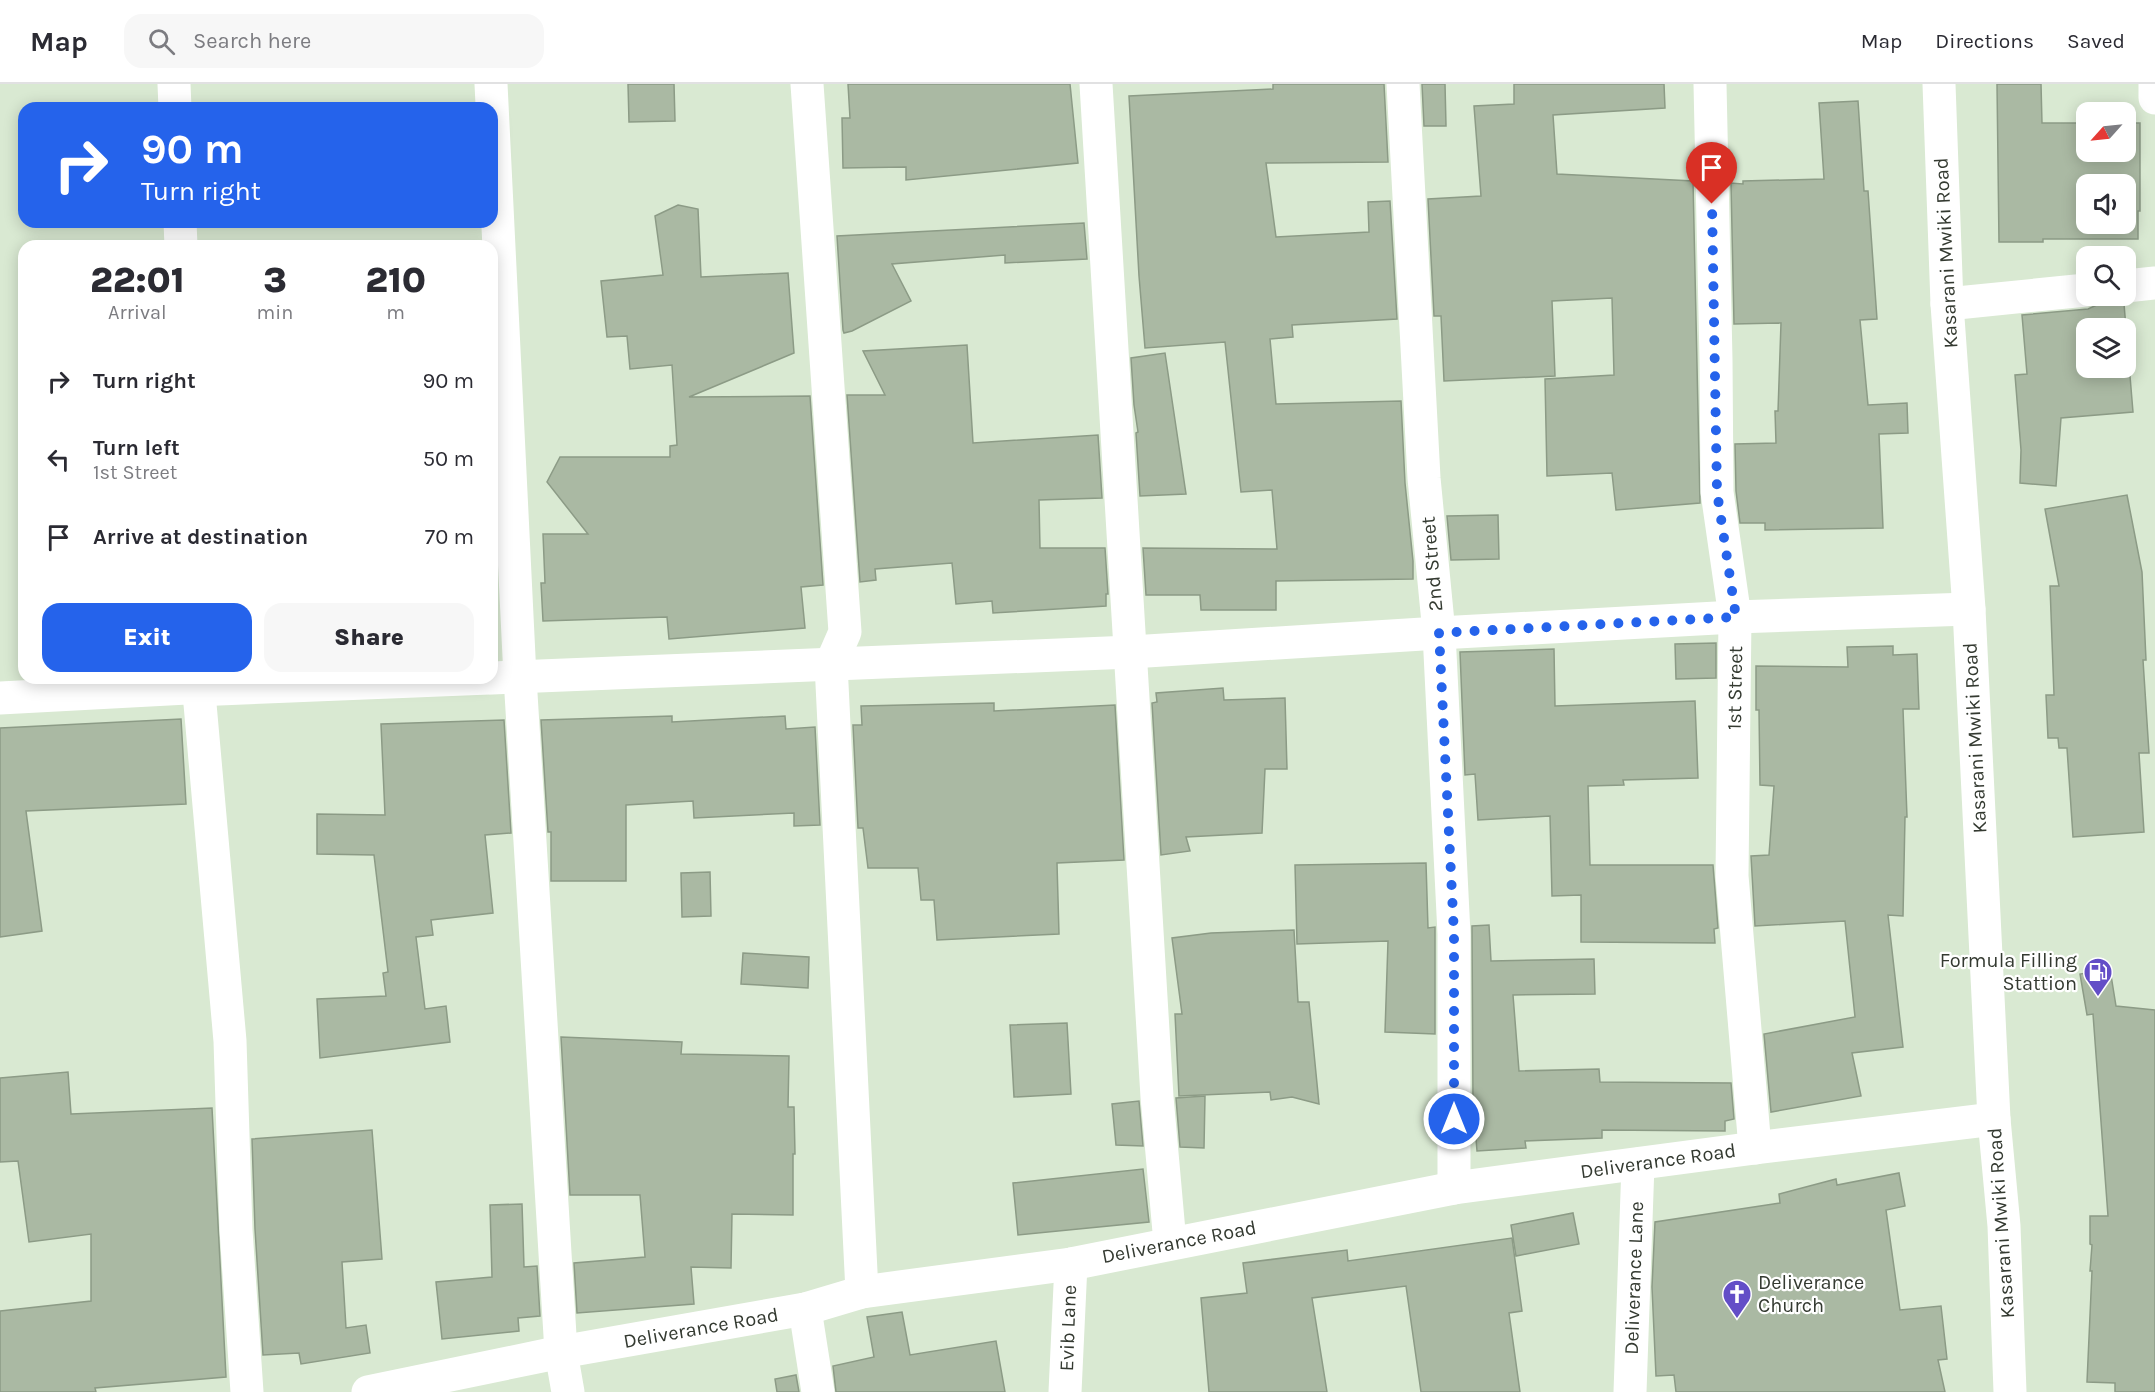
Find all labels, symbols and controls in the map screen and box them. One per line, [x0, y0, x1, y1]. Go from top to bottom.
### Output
search box [124, 14, 544, 68]
text: Map [30, 25, 88, 58]
icon: search [145, 25, 178, 58]
text: Search here [193, 28, 311, 54]
text: Map [1861, 29, 1902, 53]
text: Directions [1935, 29, 2034, 53]
text: Saved [2067, 29, 2125, 53]
north arrow [2076, 102, 2136, 162]
map controls [2076, 102, 2136, 378]
text: 90 m [141, 124, 244, 174]
icon: right [42, 126, 120, 204]
pin [1686, 142, 1737, 204]
icon: arrive [1695, 151, 1728, 184]
street label: Kasarani Mwiki Road [1930, 157, 1962, 349]
button: sound [2076, 174, 2136, 234]
text: Turn right [141, 175, 261, 207]
button: search [2076, 246, 2136, 306]
text: 22:01 [90, 259, 185, 301]
text: 3 [263, 259, 287, 301]
text: 210 [365, 259, 426, 301]
text: Arrival [108, 301, 167, 324]
text: min [257, 301, 293, 324]
text: m [386, 301, 405, 324]
button: layers [2076, 318, 2136, 378]
icon: right [42, 365, 75, 398]
text: Turn right [93, 368, 196, 394]
text: 90 m [422, 368, 474, 394]
text: Turn left [93, 435, 180, 461]
icon: left [42, 443, 75, 476]
text: 50 m [423, 446, 474, 472]
text: 1st Street [93, 461, 177, 484]
street label: 2nd Street [1416, 515, 1448, 612]
icon: arrive [42, 521, 75, 554]
text: Arrive at destination [93, 524, 308, 550]
text: 70 m [425, 524, 474, 550]
button: Exit [42, 603, 252, 672]
button: Share [264, 603, 474, 672]
street label: Kasarani Mwiki Road [1959, 642, 1991, 834]
street label: 1st Street [1723, 645, 1747, 730]
place label: Formula Filling Stattion [1940, 949, 2077, 995]
fuel station icon: Formula Filling Stattion [2082, 956, 2114, 998]
position arrow [1422, 1087, 1486, 1151]
street label: Kasarani Mwiki Road [1983, 1127, 2019, 1319]
street label: Deliverance Road [1579, 1139, 1737, 1183]
street label: Deliverance Lane [1620, 1201, 1648, 1355]
street label: Deliverance Road [1100, 1216, 1258, 1268]
place label: Deliverance Church [1758, 1271, 1864, 1317]
church icon: Deliverance Church [1721, 1278, 1753, 1320]
street label: Evib Lane [1055, 1284, 1081, 1372]
street label: Deliverance Road [622, 1303, 780, 1353]

